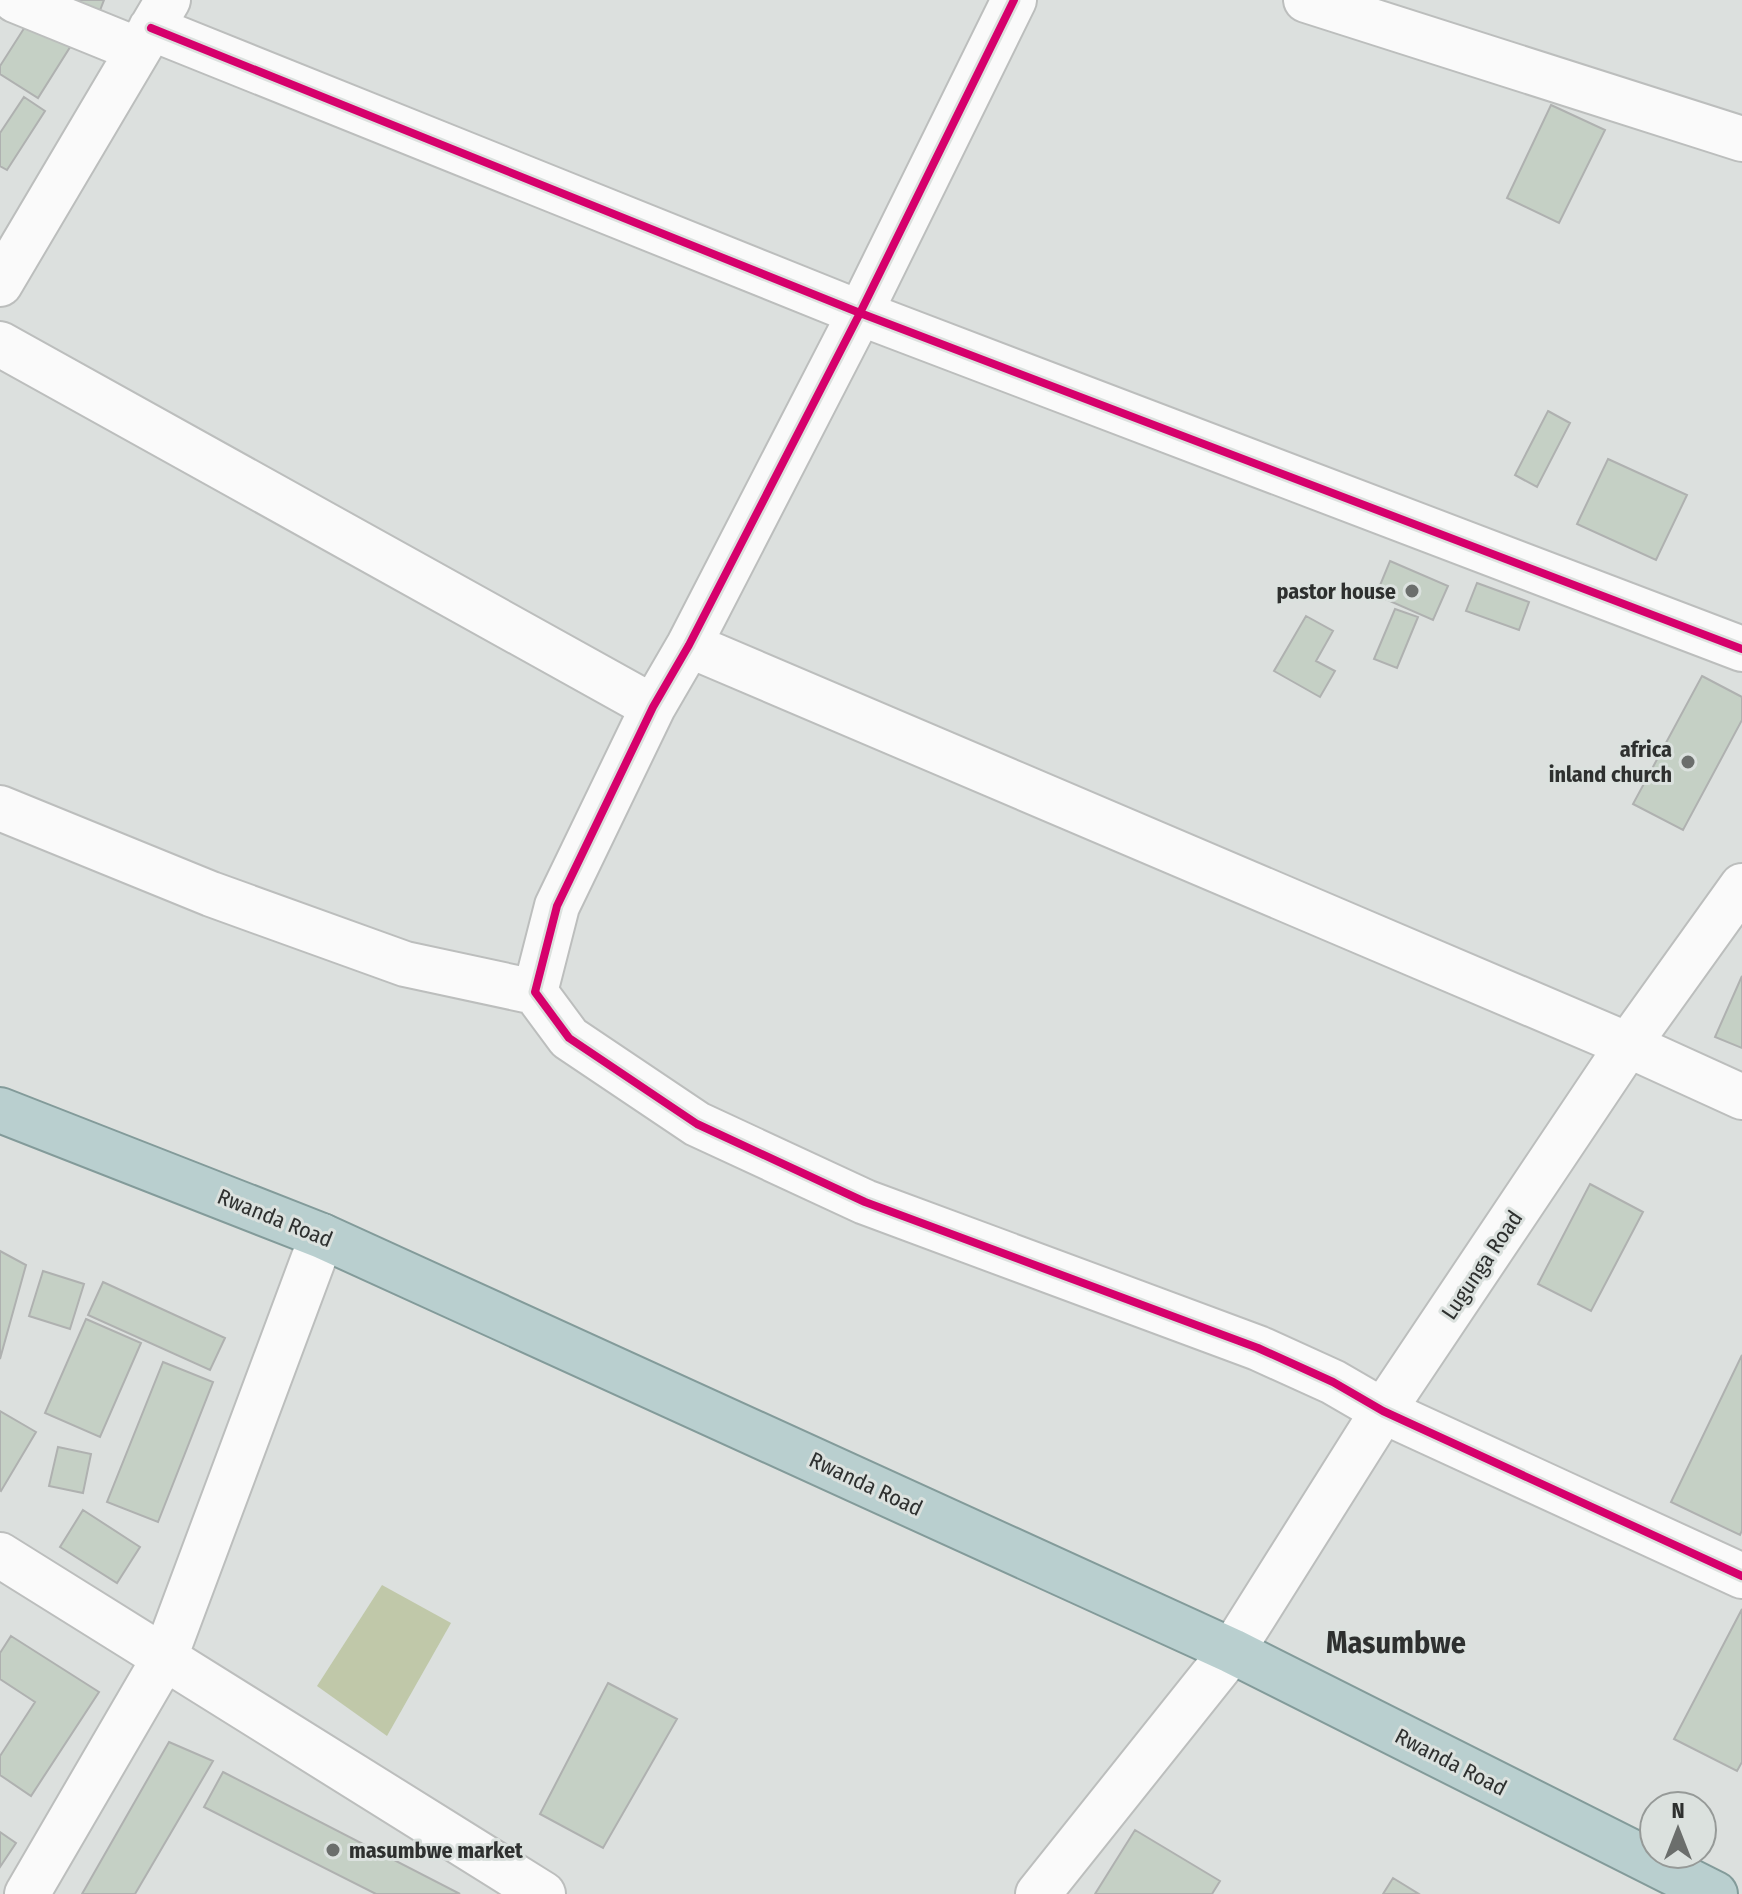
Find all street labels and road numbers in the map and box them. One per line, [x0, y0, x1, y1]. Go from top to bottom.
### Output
street label: Rwanda Road [213, 1183, 337, 1253]
street label: Lugunga Road [1436, 1205, 1528, 1325]
street label: Rwanda Road [805, 1446, 927, 1522]
street label: Rwanda Road [1391, 1722, 1511, 1802]

